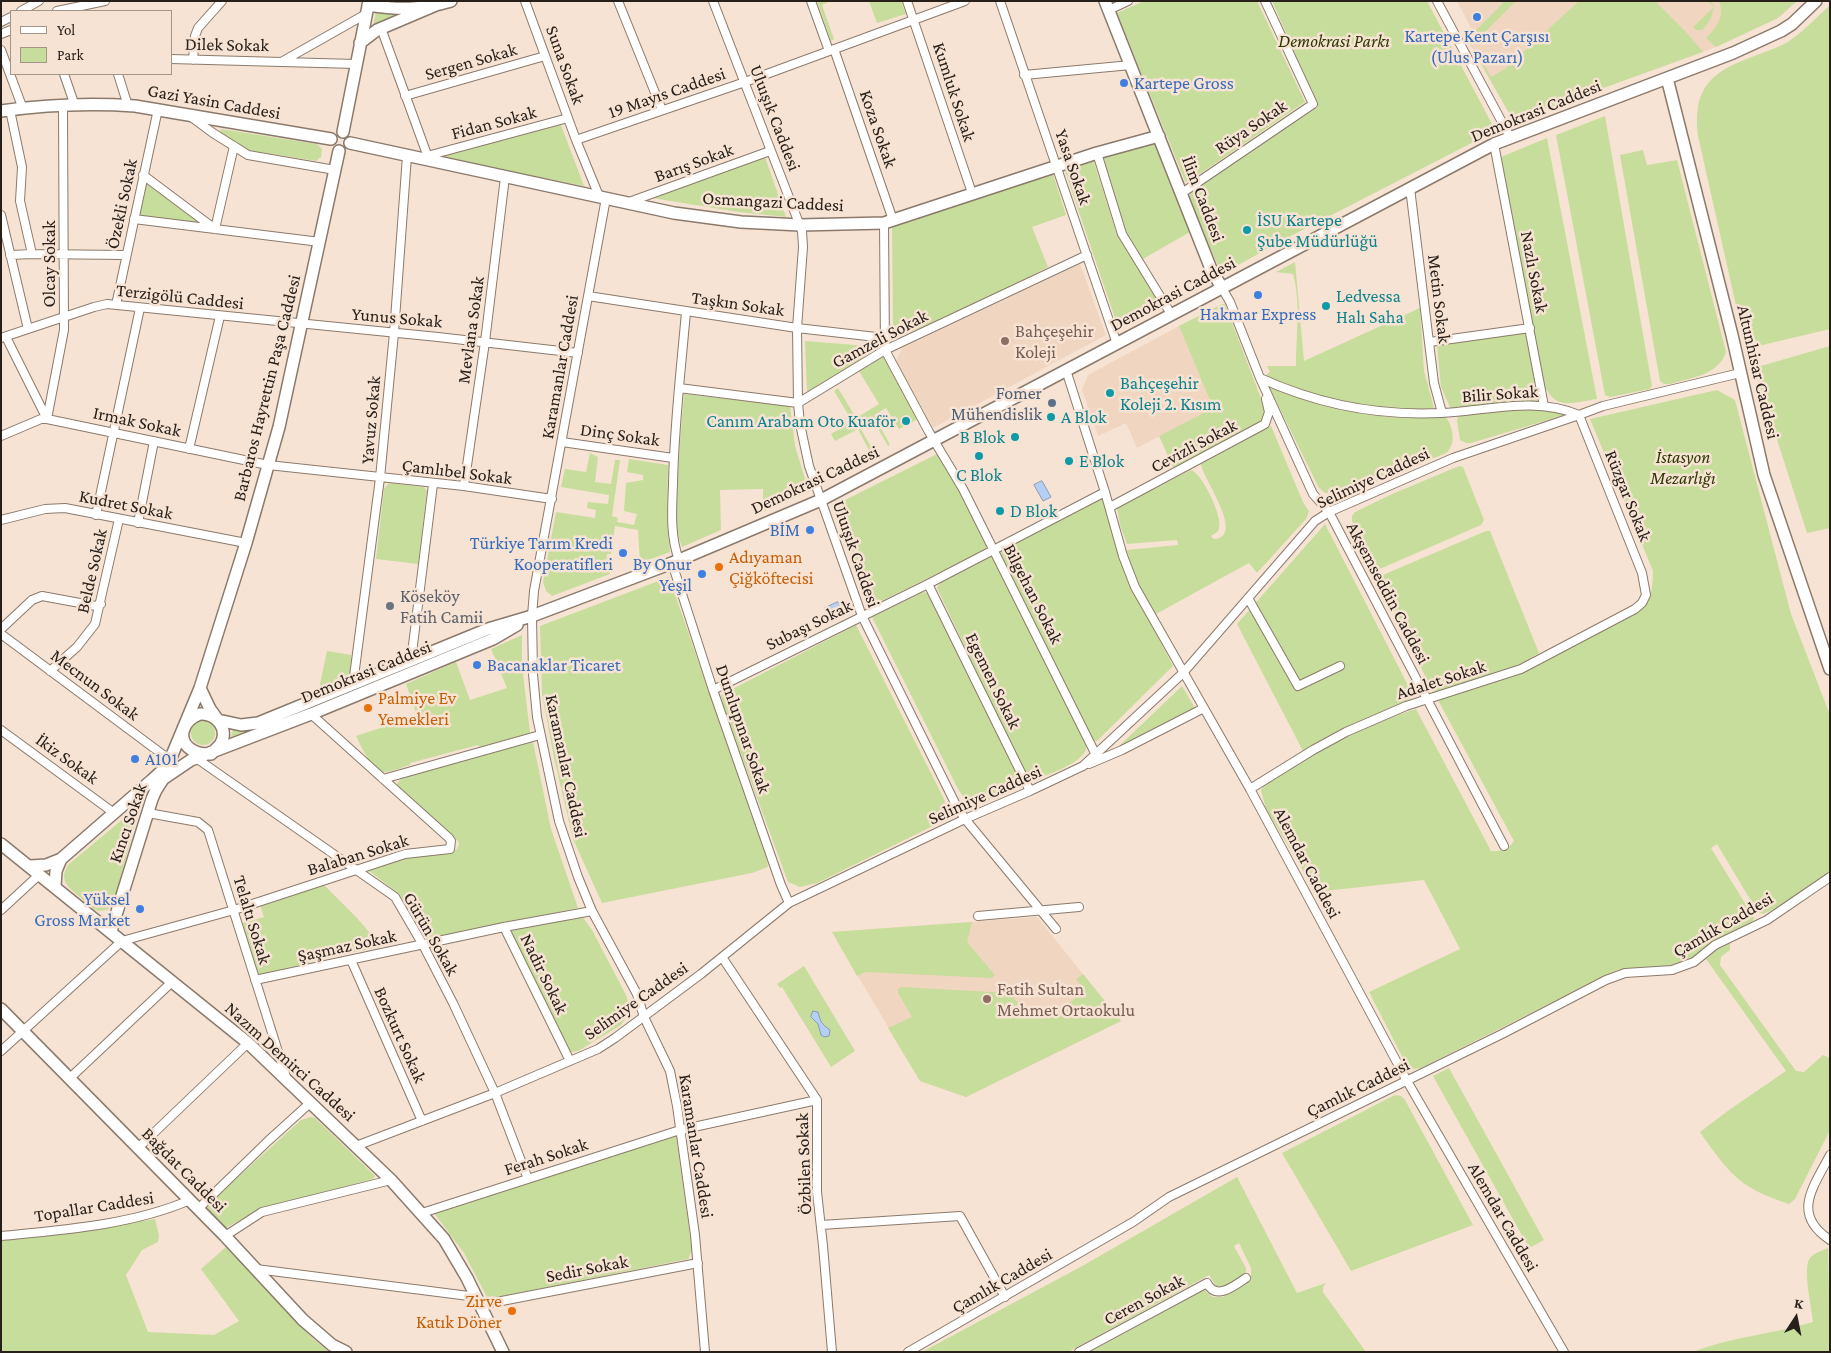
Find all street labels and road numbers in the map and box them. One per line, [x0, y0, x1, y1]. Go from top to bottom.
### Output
street label: Suna Sokak [541, 23, 589, 107]
street label: Dilek Sokak [185, 33, 269, 57]
street label: Sergen Sokak [422, 39, 520, 85]
street label: Kumluk Sokak [928, 40, 980, 144]
street label: Uluışık Caddesi [745, 62, 805, 174]
street label: 19 Mayıs Caddesi [605, 63, 729, 123]
street label: Demokrasi Caddesi [1468, 75, 1604, 147]
street label: Gazi Yasin Caddesi [146, 80, 282, 124]
street label: Koza Sokak [855, 87, 901, 171]
street label: Rüya Sokak [1211, 95, 1291, 159]
street label: Fidan Sokak [449, 101, 539, 145]
street label: Yasa Sokak [1050, 126, 1096, 208]
street label: Barış Sokak [652, 139, 736, 187]
street label: İlim Caddesi [1177, 153, 1229, 245]
street label: Özekli Sokak [102, 157, 142, 251]
street label: Osmangazi Caddesi [702, 188, 844, 216]
street label: Olcay Sokak [38, 221, 60, 307]
street label: Nazlı Sokak [1515, 229, 1553, 315]
street label: Demokrasi Caddesi [1107, 252, 1239, 336]
street label: Metin Sokak [1423, 253, 1455, 345]
street label: Barbaros Hayrettin Paşa Caddesi [228, 272, 306, 504]
street label: Mevlana Sokak [453, 275, 489, 385]
street label: Terzigölü Caddesi [115, 280, 245, 314]
street label: Taşkın Sokak [690, 287, 786, 321]
street label: Karamanlar Caddesi [537, 293, 583, 441]
street label: Yunus Sokak [351, 303, 443, 333]
street label: Altunhisar Caddesi [1732, 303, 1784, 441]
street label: Gamzeli Sokak [828, 305, 932, 373]
street label: Yavuz Sokak [356, 375, 386, 465]
street label: Bilir Sokak [1461, 381, 1539, 407]
street label: Irmak Sokak [91, 402, 183, 442]
street label: Cevizli Sokak [1147, 414, 1241, 478]
street label: Dinç Sokak [579, 419, 661, 451]
street label: Demokrasi Caddesi [747, 441, 883, 519]
street label: Selimiye Caddesi [1313, 442, 1433, 514]
street label: Rüzgar Sokak [1600, 447, 1656, 545]
street label: Çamlıbel Sokak [401, 455, 513, 489]
street label: Kudret Sokak [77, 485, 175, 525]
street label: Uluışık Caddesi [828, 498, 884, 610]
street label: Akşemseddin Caddesi [1342, 518, 1434, 668]
street label: Belde Sokak [72, 527, 112, 615]
street label: Bilgehan Sokak [998, 540, 1068, 648]
street label: Subaşı Sokak [762, 595, 856, 655]
street label: Egemen Sokak [960, 629, 1026, 733]
street label: Demokrasi Caddesi [298, 636, 434, 708]
street label: Mecnun Sokak [46, 645, 144, 725]
street label: Adalet Sokak [1394, 655, 1488, 705]
street label: Dumlupınar Sokak [711, 662, 775, 796]
street label: Karamanlar Caddesi [540, 693, 592, 839]
street label: İkiz Sokak [31, 729, 103, 789]
street label: Selimiye Caddesi [925, 760, 1045, 830]
street label: Kıncı Sokak [104, 780, 152, 866]
street label: Alemdar Caddesi [1269, 804, 1345, 922]
street label: Balaban Sokak [305, 829, 411, 881]
street label: Telaltı Sokak [228, 873, 276, 967]
street label: Gürün Sokak [398, 888, 464, 980]
street label: Çamlık Caddesi [1669, 888, 1777, 962]
street label: Şaşmaz Sokak [296, 925, 398, 967]
street label: Nadir Sokak [515, 930, 573, 1018]
street label: Selimiye Caddesi [580, 957, 692, 1045]
street label: Bozkurt Sokak [369, 984, 431, 1086]
street label: Nazım Demirci Caddesi [220, 998, 360, 1126]
street label: Çamlık Caddesi [1303, 1054, 1413, 1122]
street label: Karamanlar Caddesi [674, 1072, 718, 1220]
street label: Özbilen Sokak [791, 1113, 817, 1215]
street label: Bağdat Caddesi [137, 1123, 231, 1217]
street label: Ferah Sokak [501, 1133, 591, 1181]
street label: Alemdar Caddesi [1463, 1159, 1543, 1275]
street label: Topallar Caddesi [33, 1187, 155, 1227]
street label: Çamlık Caddesi [948, 1244, 1056, 1318]
street label: Sedir Sokak [544, 1250, 630, 1288]
street label: Ceren Sokak [1100, 1270, 1188, 1330]

